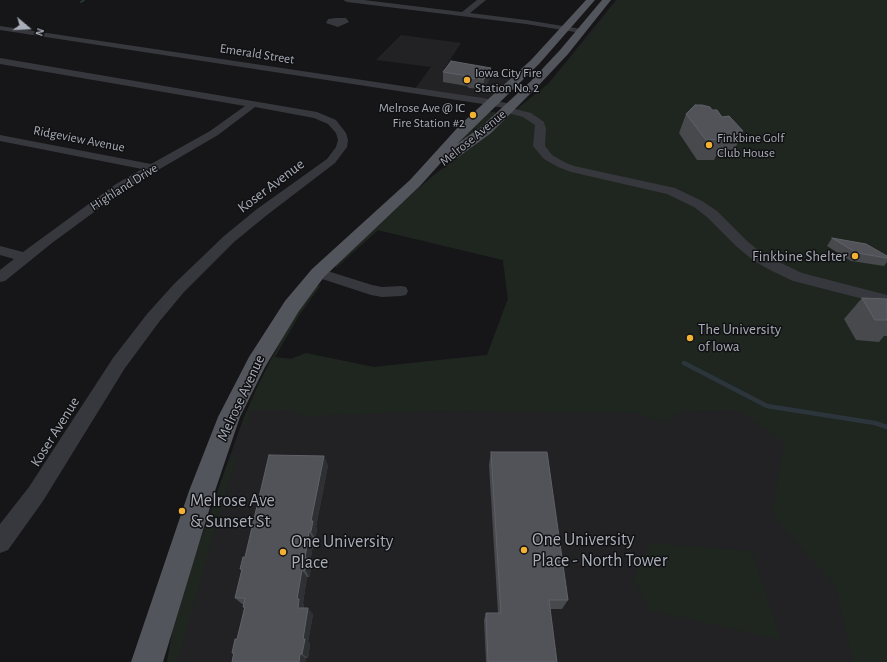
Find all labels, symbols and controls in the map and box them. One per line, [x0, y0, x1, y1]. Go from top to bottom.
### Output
north arrow [8, 8, 48, 48]
text: N [33, 27, 46, 37]
street label: Emerald Street [219, 40, 295, 68]
place label: Iowa City Fire Station No. 2 [475, 65, 542, 96]
marker: Iowa City Fire Station No. 2 [462, 75, 472, 85]
place label: Melrose Ave @ IC Fire Station #2 [379, 100, 465, 131]
street label: Melrose Avenue [437, 107, 509, 169]
marker: Melrose Ave @ IC Fire Station #2 [468, 110, 478, 120]
street label: Ridgeview Avenue [32, 122, 126, 156]
place label: Finkbine Golf Club House [717, 130, 784, 161]
marker: Finkbine Golf Club House [704, 140, 714, 150]
street label: Koser Avenue [234, 155, 308, 217]
street label: Highland Drive [87, 160, 161, 214]
place label: Finkbine Shelter [752, 247, 847, 265]
marker: Finkbine Shelter [850, 251, 860, 261]
place label: The University of Iowa [698, 320, 781, 355]
marker: The University of Iowa [685, 333, 695, 343]
street label: Melrose Avenue [213, 352, 269, 444]
street label: Koser Avenue [27, 394, 83, 470]
place label: Melrose Ave & Sunset St [190, 490, 275, 532]
marker: Melrose Ave & Sunset St [177, 506, 187, 516]
place label: One University Place - North Tower [532, 529, 667, 572]
place label: One University Place [291, 531, 393, 574]
marker: One University Place - North Tower [519, 545, 529, 555]
marker: One University Place [278, 547, 288, 557]

